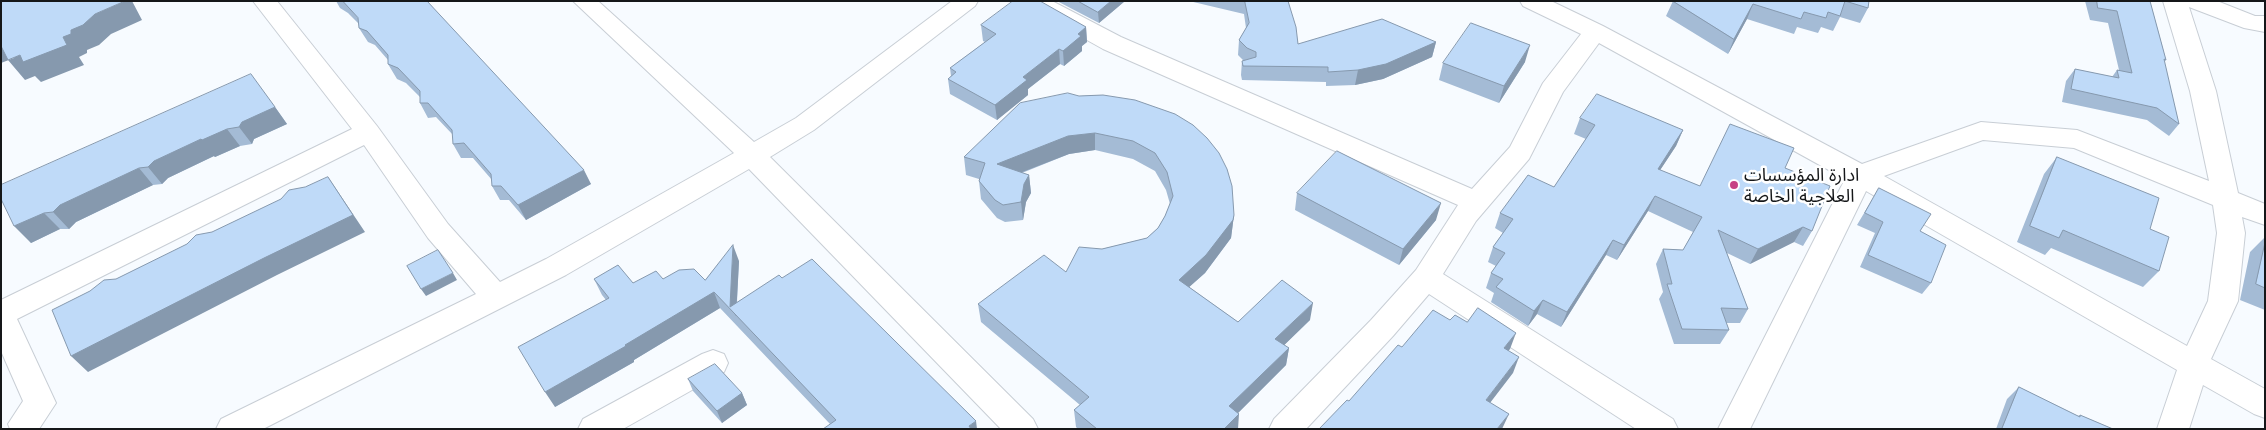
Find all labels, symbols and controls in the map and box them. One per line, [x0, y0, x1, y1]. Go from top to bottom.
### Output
place label: ادارة المؤسسات العلاجية الخاصة [1744, 164, 1859, 206]
marker: ادارة المؤسسات العلاجية الخاصة [1728, 179, 1740, 191]

